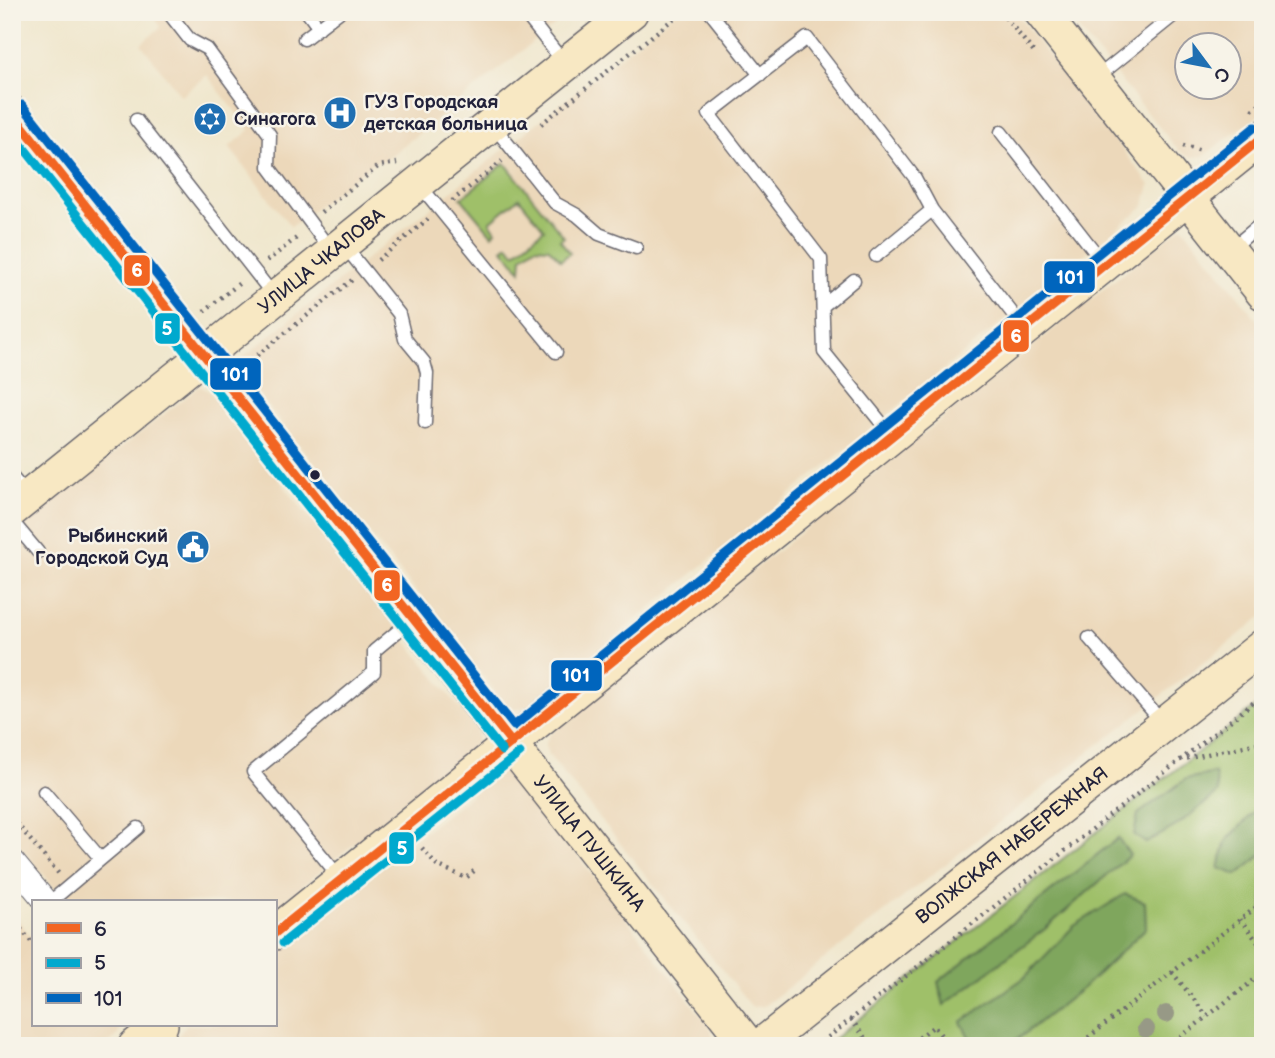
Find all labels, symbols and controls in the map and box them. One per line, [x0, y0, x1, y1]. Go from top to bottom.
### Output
north arrow [1174, 32, 1244, 102]
text: С [1208, 63, 1234, 86]
place label: ГУЗ Городская детская больница [363, 91, 528, 136]
hospital icon: ГУЗ Городская детская больница [321, 94, 359, 132]
synagogue icon: Синагога [191, 100, 229, 138]
place label: Синагога [234, 108, 317, 131]
street label: УЛИЦА ЧКАЛОВА [254, 203, 389, 319]
line badge: 6 [123, 254, 151, 287]
text: 6 [131, 260, 143, 283]
line badge: 101 [1043, 260, 1096, 294]
text: 101 [1056, 267, 1084, 290]
line badge: 5 [154, 312, 181, 345]
text: 5 [162, 318, 173, 341]
line badge: 6 [1002, 319, 1030, 353]
text: 6 [1010, 326, 1022, 349]
line badge: 101 [209, 357, 262, 391]
text: 101 [221, 364, 249, 387]
unlabelled marker [308, 468, 322, 482]
place label: Рыбинский Городской Суд [35, 525, 169, 570]
public building icon: Рыбинский Городской Суд [174, 528, 212, 566]
line badge: 6 [373, 569, 401, 602]
text: 6 [381, 575, 393, 598]
line badge: 101 [550, 659, 603, 692]
text: 101 [562, 665, 590, 688]
street label: ВОЛЖСКАЯ НАБЕРЕЖНАЯ [911, 762, 1113, 929]
street label: УЛИЦА ПУШКИНА [528, 771, 650, 917]
line badge: 5 [388, 831, 415, 865]
text: 5 [397, 838, 408, 861]
legend [32, 900, 276, 1026]
text: 6 [94, 917, 107, 942]
text: 5 [94, 951, 106, 976]
text: 101 [94, 987, 123, 1012]

